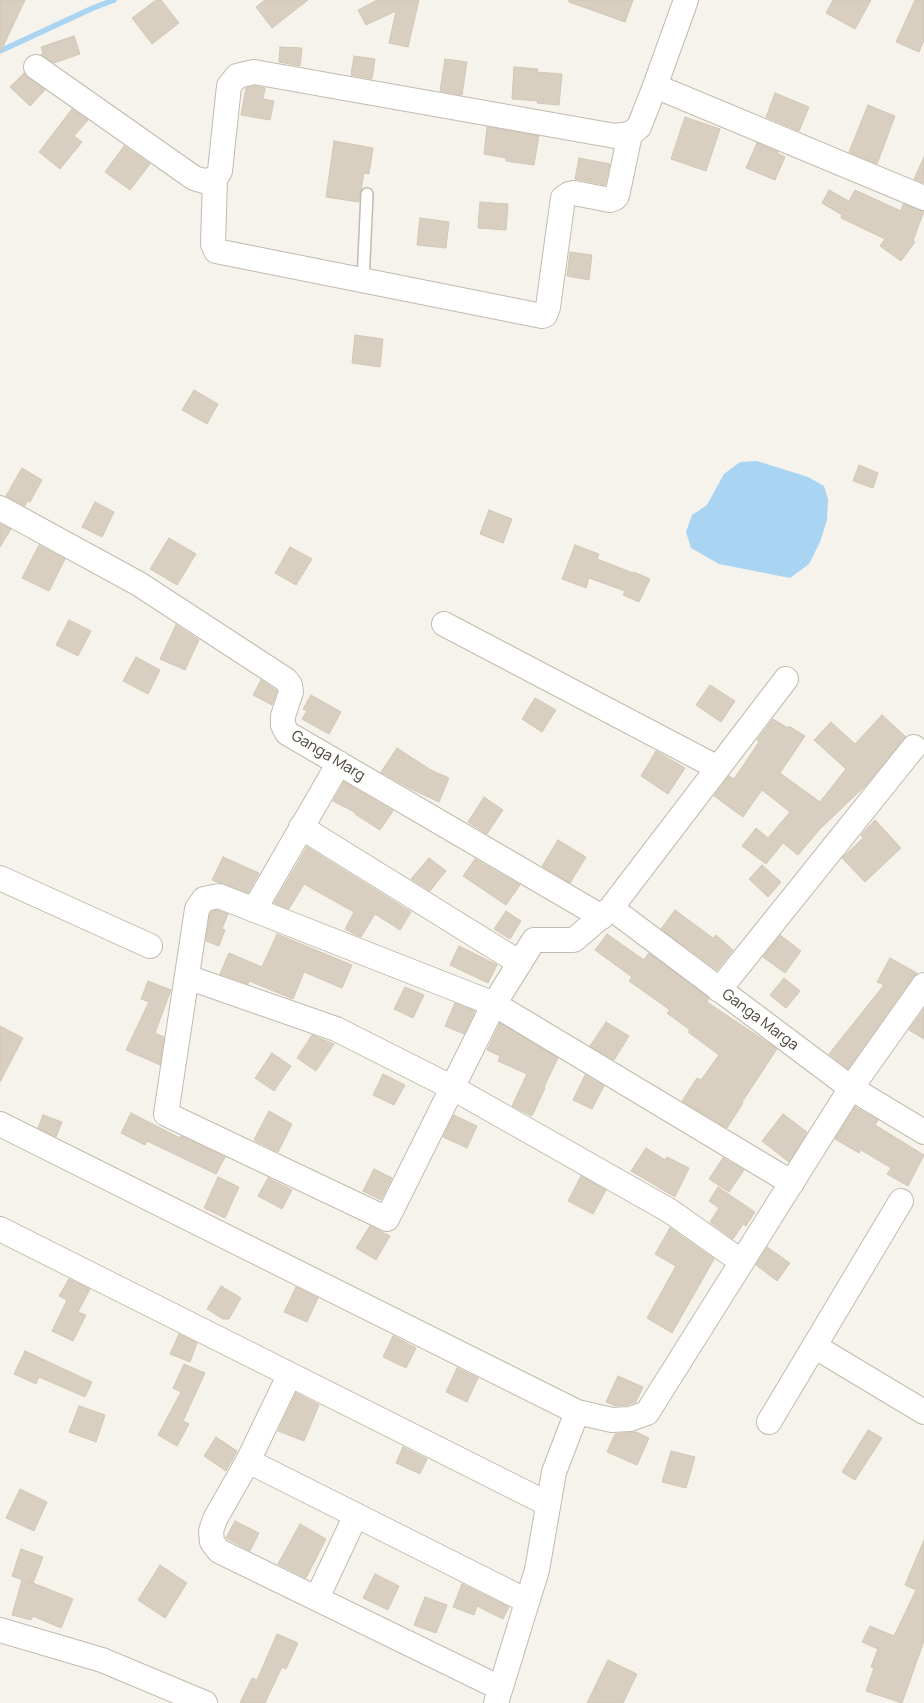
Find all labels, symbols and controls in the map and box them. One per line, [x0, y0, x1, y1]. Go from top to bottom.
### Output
street label: Ganga Marg [288, 727, 368, 785]
street label: Ganga Marga [718, 985, 802, 1055]

